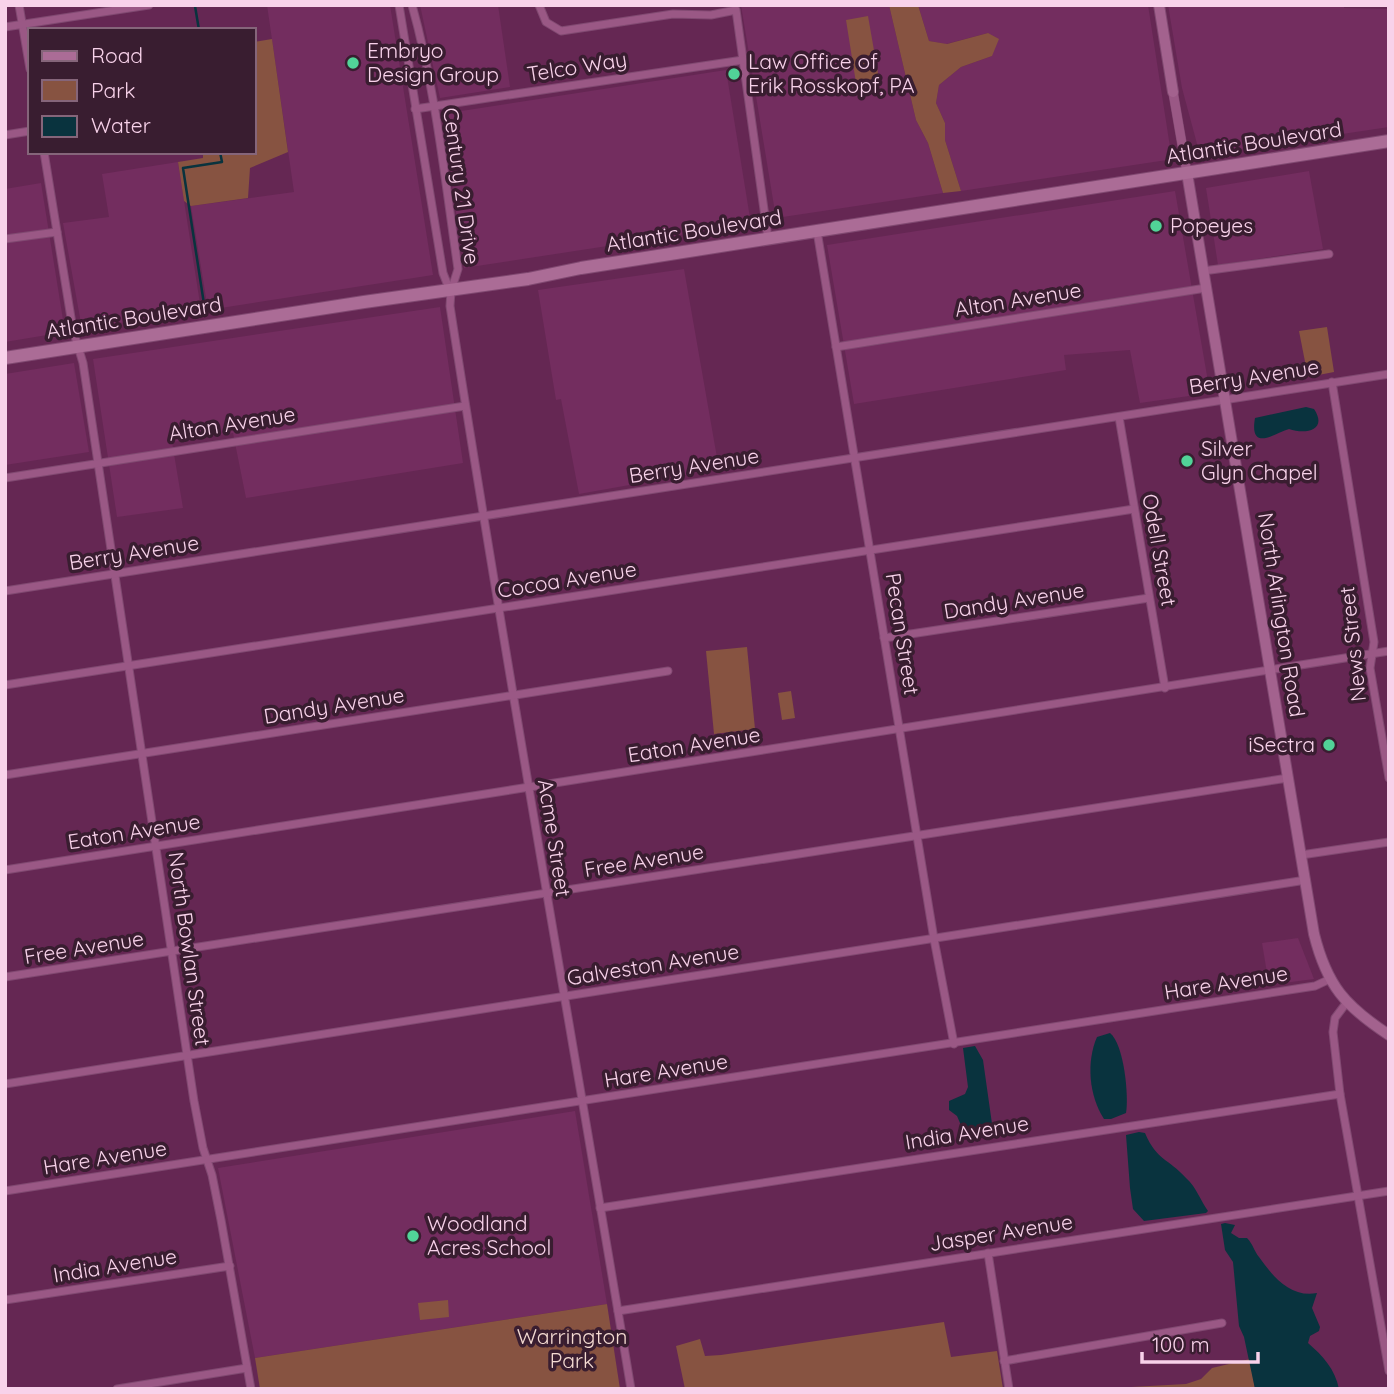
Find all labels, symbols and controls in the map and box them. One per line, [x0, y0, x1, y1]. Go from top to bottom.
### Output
legend [28, 28, 256, 154]
place label: Embryo Design Group [367, 37, 499, 87]
text: Road [91, 42, 143, 68]
street label: Telco Way [525, 45, 629, 87]
place label: Law Office of Erik Rosskopf, PA [748, 48, 915, 98]
marker: Embryo Design Group [345, 55, 361, 71]
marker: Law Office of Erik Rosskopf, PA [726, 66, 742, 82]
text: Park [91, 77, 135, 103]
street label: Century 21 Drive [438, 106, 486, 266]
text: Water [91, 112, 151, 138]
street label: Atlantic Boulevard [1164, 115, 1343, 169]
street label: Atlantic Boulevard [604, 203, 783, 257]
place label: Popeyes [1170, 212, 1253, 238]
marker: Popeyes [1148, 218, 1164, 234]
street label: Alton Avenue [953, 276, 1083, 322]
street label: Atlantic Boulevard [44, 290, 223, 344]
street label: Berry Avenue [1187, 353, 1321, 399]
street label: Alton Avenue [167, 400, 297, 446]
place label: Silver Glyn Chapel [1201, 435, 1318, 485]
street label: Berry Avenue [627, 442, 761, 488]
marker: Silver Glyn Chapel [1179, 453, 1195, 469]
street label: Odell Street [1137, 492, 1183, 608]
street label: North Arlington Road [1253, 511, 1311, 719]
street label: Berry Avenue [67, 529, 201, 575]
street label: Cocoa Avenue [496, 555, 638, 603]
street label: Pecan Street [881, 571, 925, 697]
street label: Dandy Avenue [942, 576, 1086, 624]
street label: News Street [1333, 585, 1371, 703]
street label: Dandy Avenue [262, 681, 406, 729]
street label: Eaton Avenue [626, 721, 762, 767]
place label: iSectra [1248, 731, 1315, 757]
marker: iSectra [1321, 737, 1337, 753]
street label: Acme Street [533, 777, 577, 898]
street label: Eaton Avenue [66, 808, 202, 854]
street label: Free Avenue [582, 838, 705, 882]
street label: North Bowlan Street [163, 850, 216, 1048]
street label: Free Avenue [22, 925, 145, 969]
street label: Galveston Avenue [565, 938, 741, 990]
street label: Hare Avenue [1162, 959, 1290, 1005]
street label: Hare Avenue [602, 1047, 730, 1093]
street label: India Avenue [903, 1109, 1031, 1155]
street label: Hare Avenue [41, 1134, 169, 1180]
street label: Jasper Avenue [927, 1208, 1074, 1256]
place label: Woodland Acres School [427, 1210, 551, 1260]
marker: Woodland Acres School [405, 1228, 421, 1244]
street label: India Avenue [51, 1242, 179, 1288]
scale bar [1142, 1320, 1258, 1364]
park label: Warrington Park [517, 1323, 627, 1373]
text: 100 m [1152, 1331, 1210, 1357]

